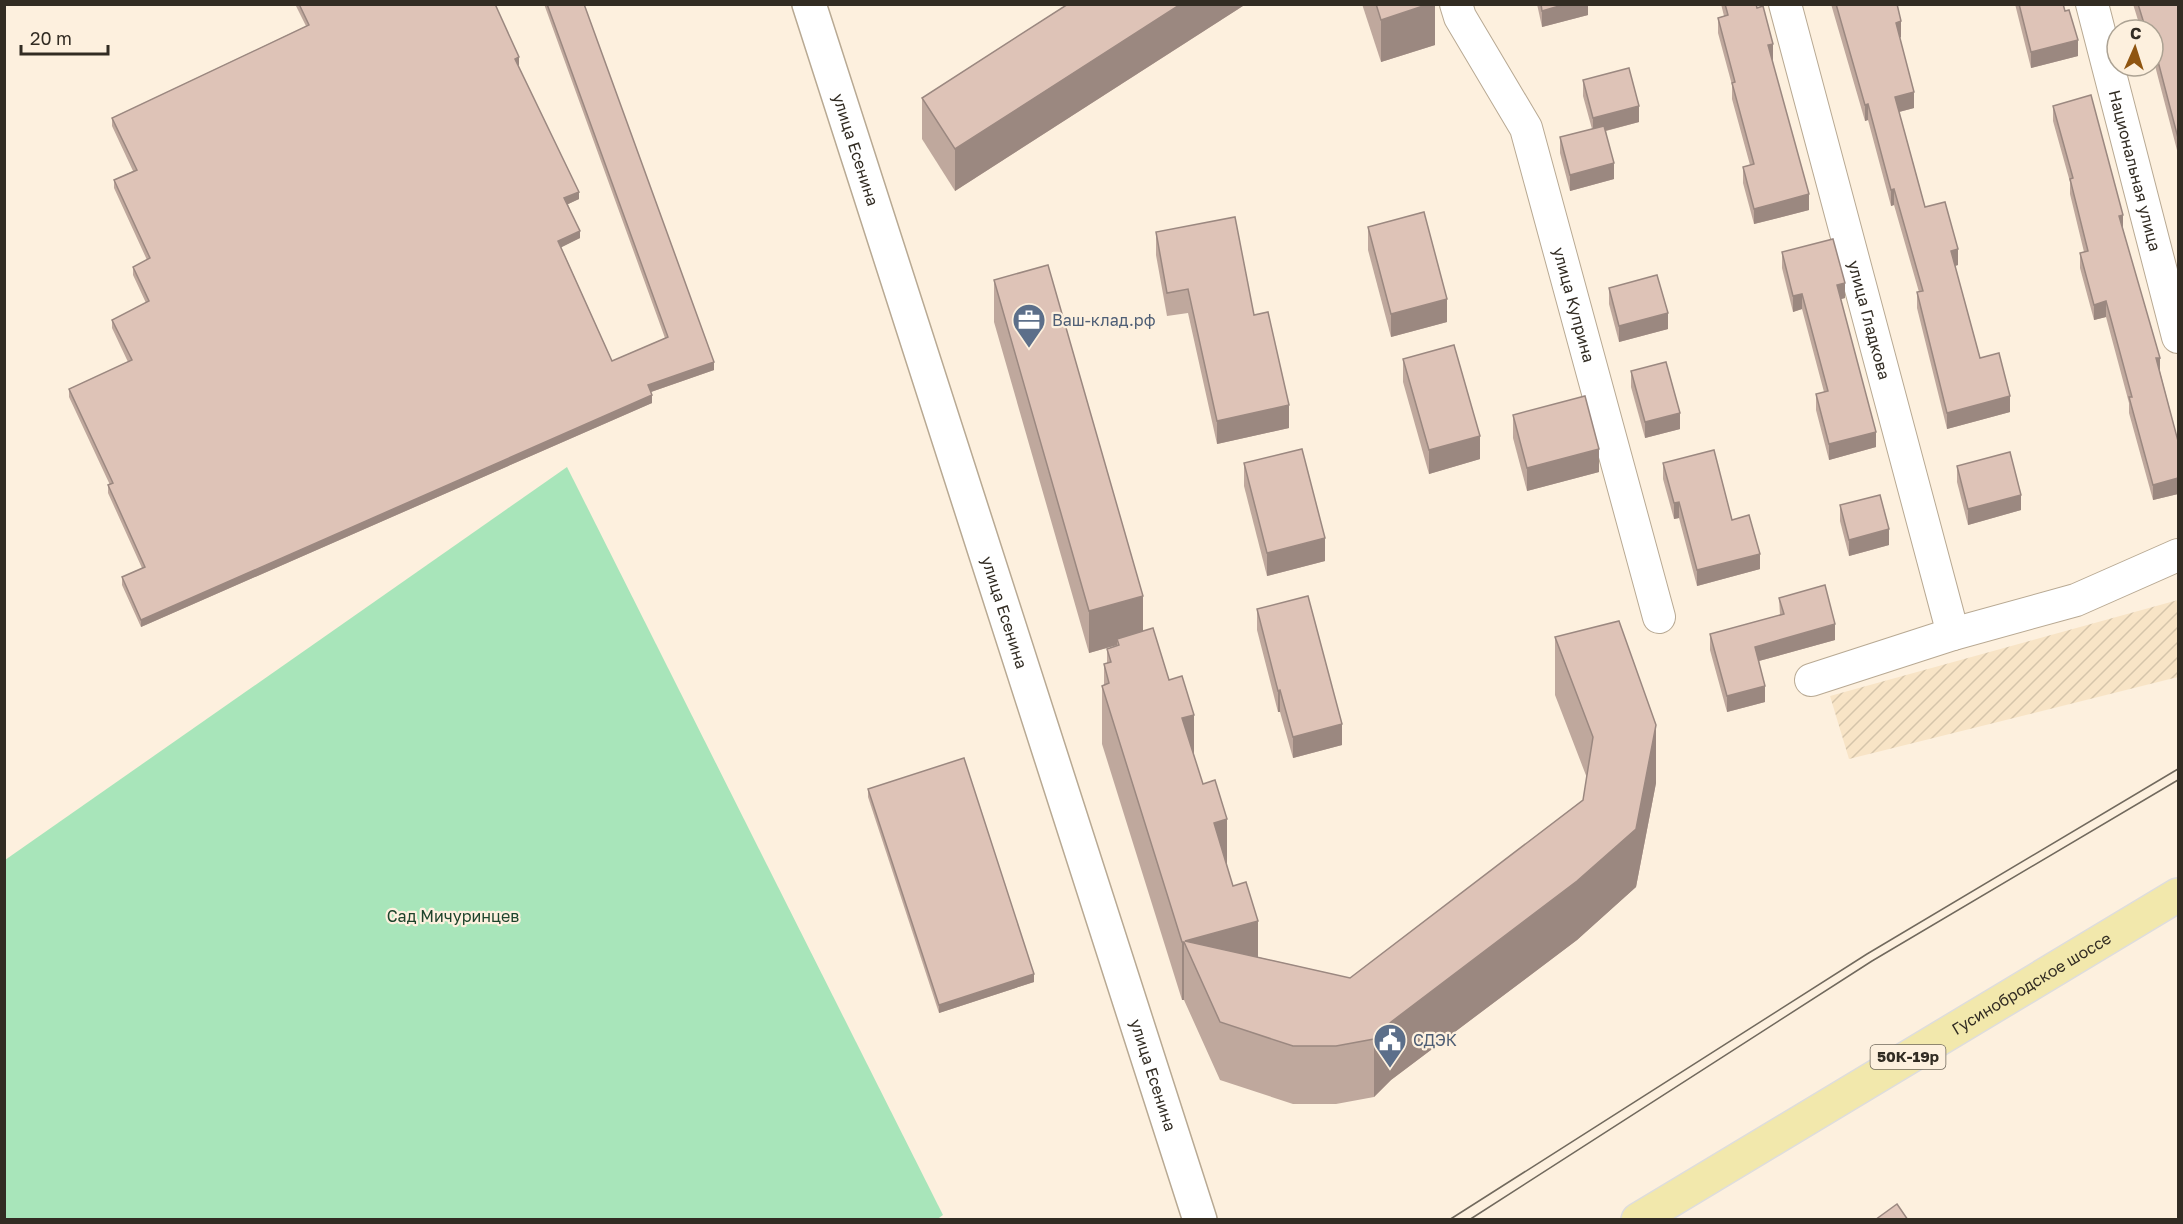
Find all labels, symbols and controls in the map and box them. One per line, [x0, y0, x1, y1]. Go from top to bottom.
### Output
scale bar [21, 18, 108, 56]
north arrow [2105, 18, 2165, 78]
text: С [2130, 23, 2142, 43]
text: 20 m [30, 27, 72, 49]
street label: Национальная улица [2105, 88, 2165, 253]
street label: улица Есенина [828, 91, 883, 208]
street label: улица Куприна [1549, 245, 1599, 365]
street label: улица Гладкова [1844, 258, 1895, 382]
office icon: Ваш-клад.рф [1011, 302, 1047, 349]
place label: Ваш-клад.рф [1052, 310, 1156, 330]
street label: улица Есенина [977, 554, 1032, 671]
park label: Сад Мичуринцев [387, 906, 519, 926]
street label: Гусинобродское шоссе [1948, 928, 2115, 1039]
street label: улица Есенина [1126, 1016, 1181, 1134]
public building icon: СДЭК [1372, 1022, 1408, 1069]
place label: СДЭК [1413, 1030, 1457, 1050]
road number: 50К-19р [1870, 1045, 1946, 1069]

